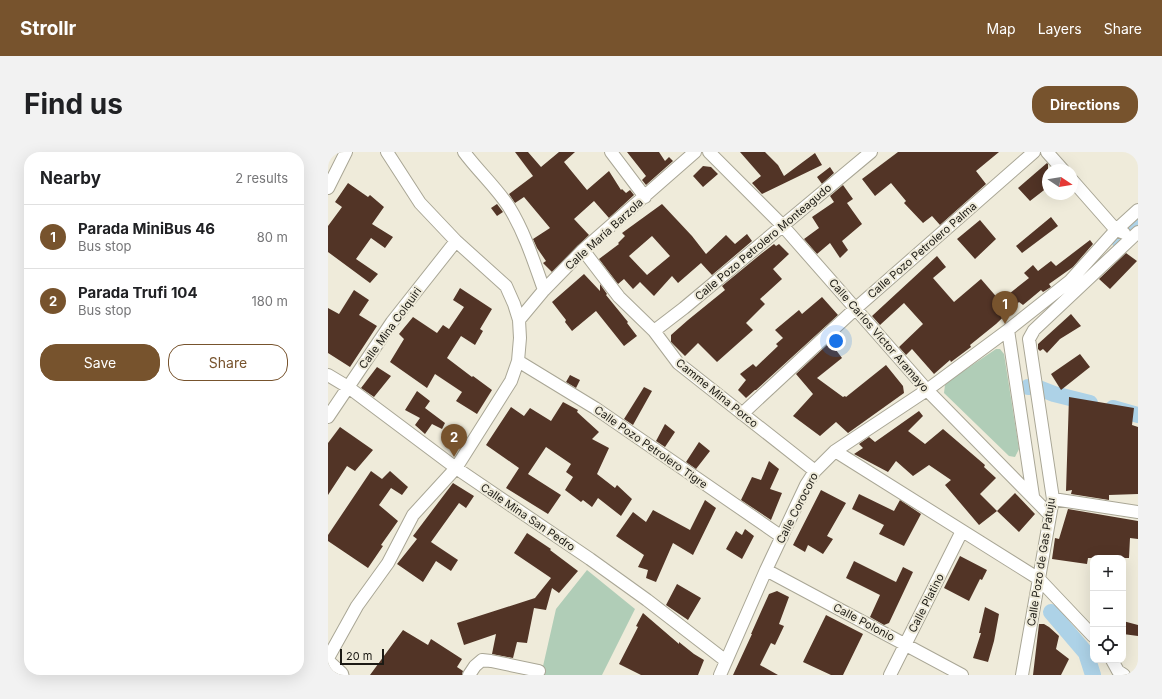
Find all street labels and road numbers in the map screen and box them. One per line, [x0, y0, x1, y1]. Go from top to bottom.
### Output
street label: Calle Pozo Petrolero Monteagudo [692, 180, 834, 303]
street label: Calle María Barzola [562, 195, 646, 273]
street label: Calle Pozo Petrolero Palma [865, 199, 979, 301]
street label: Calle Carlos Victor Aramayo [826, 275, 932, 395]
street label: Calle Mina Colquiri [356, 284, 424, 372]
street label: Camme Mina Porco [673, 356, 761, 431]
street label: Calle Pozo Petrolero Tigre [592, 402, 710, 492]
street label: Calle Corocoro [773, 470, 821, 546]
street label: Calle Mina San Pedro [478, 480, 578, 554]
street label: Calle Pozo de Gas Patuju [1024, 497, 1058, 627]
street label: Calle Platino [905, 571, 947, 635]
street label: Calle Polonio [831, 600, 897, 644]

